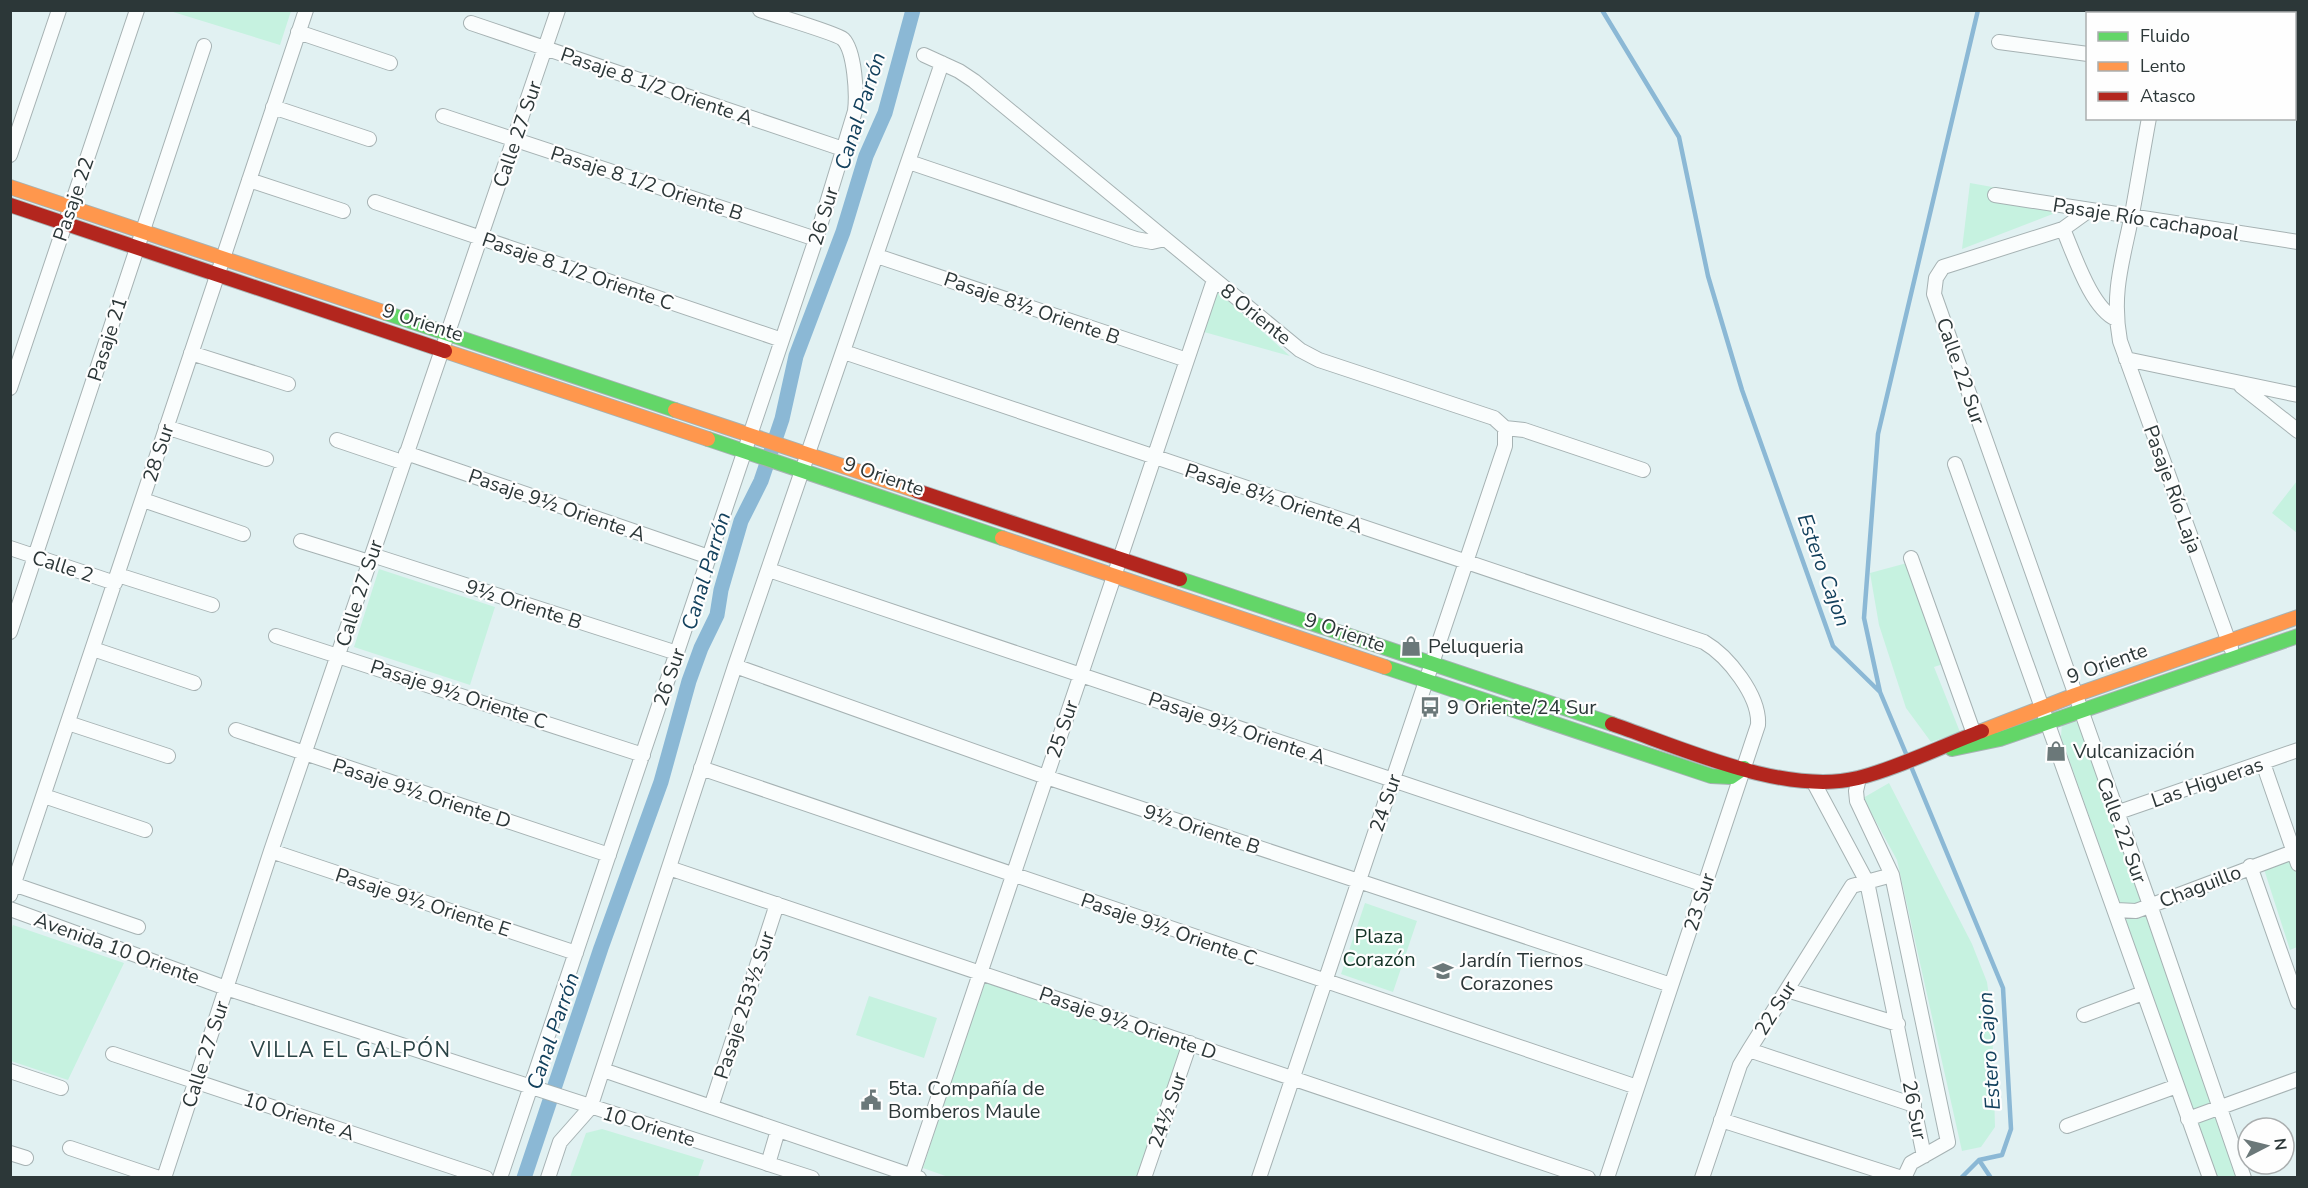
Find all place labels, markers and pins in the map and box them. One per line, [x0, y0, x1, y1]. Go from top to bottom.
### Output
place label: Peluqueria [1428, 633, 1524, 660]
shop icon: Peluqueria [1399, 634, 1423, 658]
place label: 9 Oriente/24 Sur [1447, 694, 1596, 721]
bus stop icon: 9 Oriente/24 Sur [1418, 695, 1442, 719]
place label: Vulcanización [2072, 738, 2195, 765]
shop icon: Vulcanización [2044, 739, 2068, 763]
place label: Jardín Tiernos Corazones [1459, 947, 1584, 997]
school or university icon: Jardín Tiernos Corazones [1431, 959, 1455, 983]
place label: 5ta. Compañía de Bomberos Maule [888, 1075, 1045, 1125]
public building icon: 5ta. Compañía de Bomberos Maule [859, 1088, 883, 1112]

